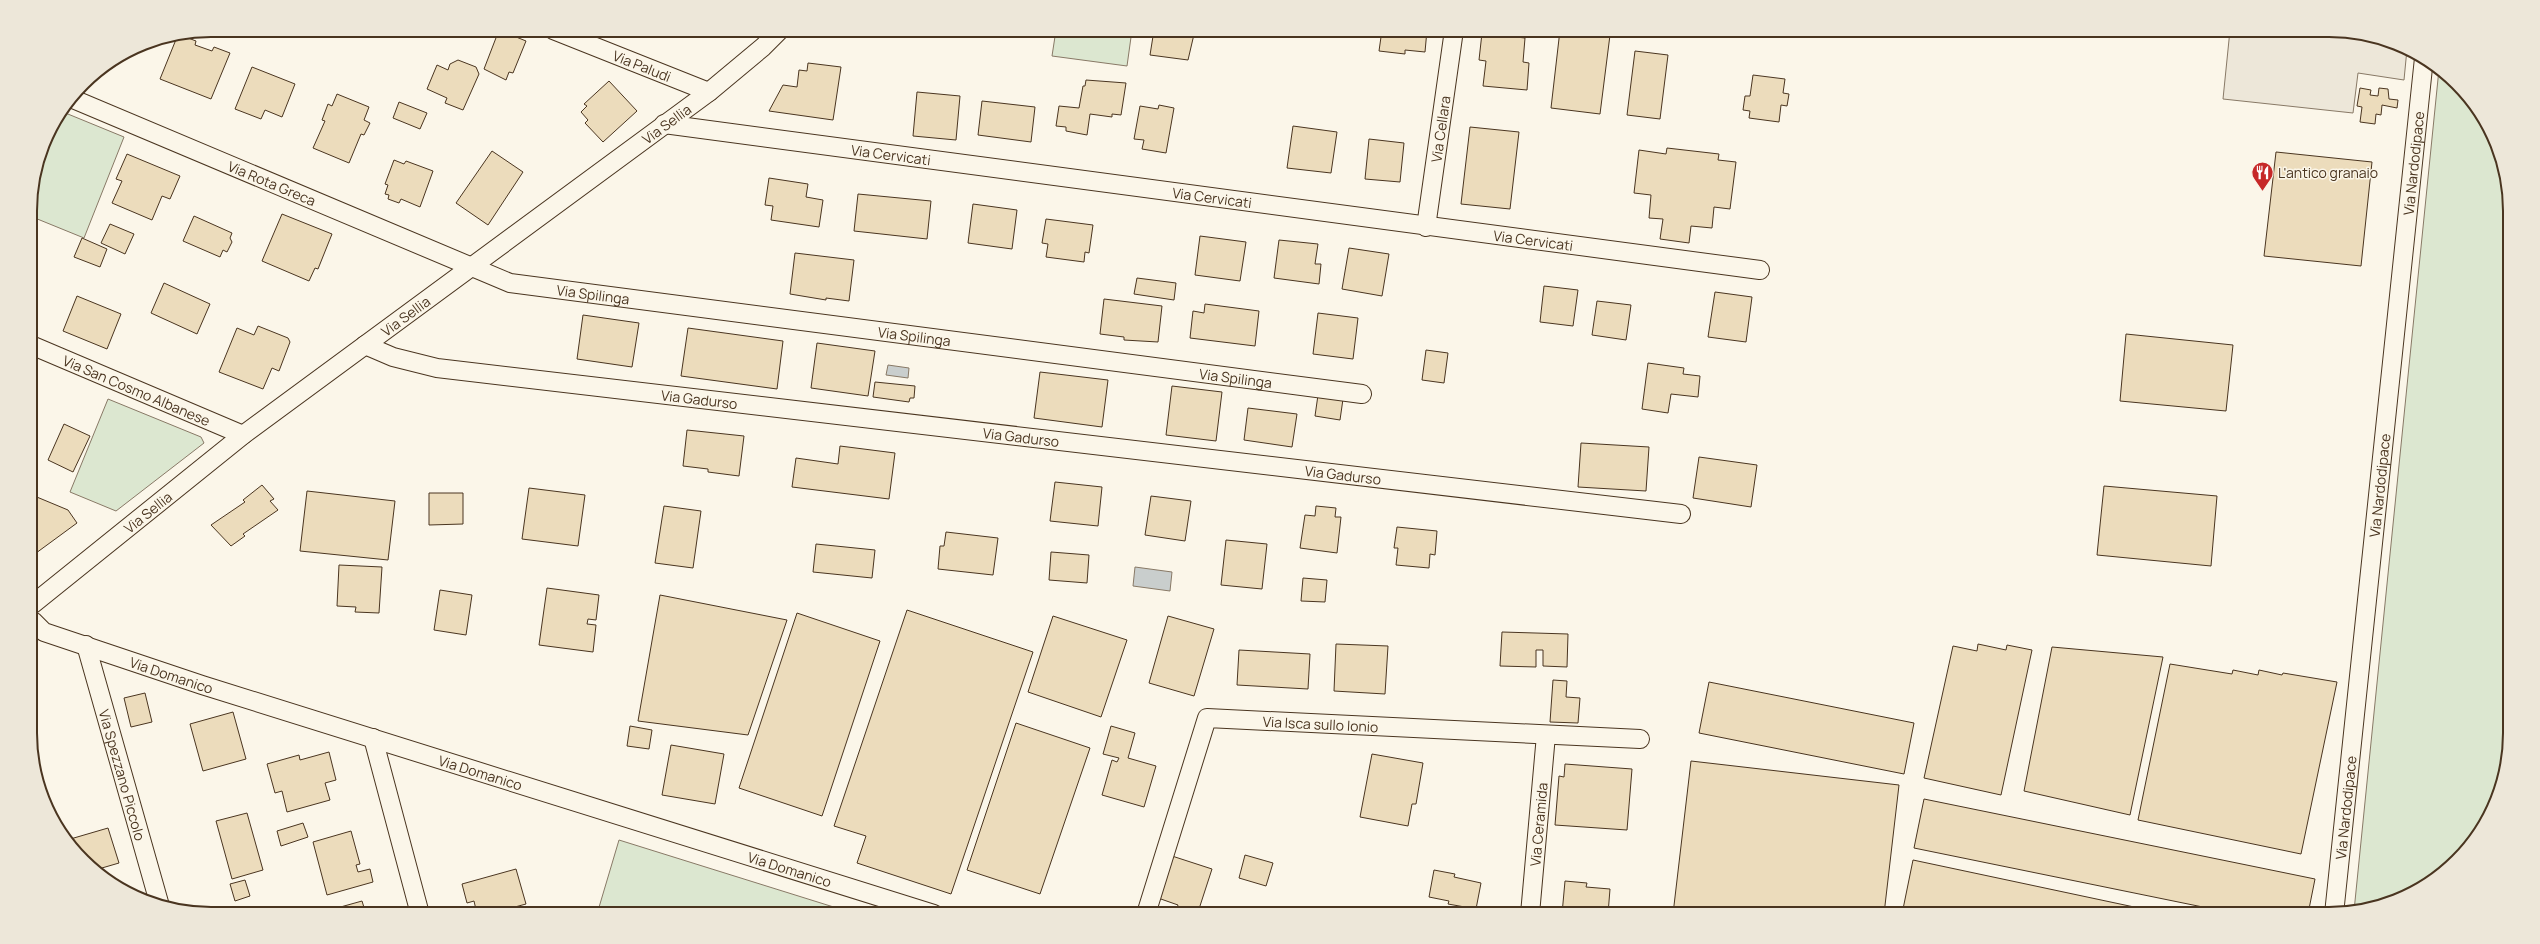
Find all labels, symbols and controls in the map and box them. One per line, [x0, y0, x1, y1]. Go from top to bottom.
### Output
street label: Via Paludi [610, 45, 674, 86]
street label: Via Cellara [1426, 94, 1454, 164]
street label: Via Sellia [638, 99, 695, 148]
street label: Via Nardodipace [2398, 110, 2428, 216]
street label: Via Cervicati [850, 140, 932, 169]
street label: Via Rota Greca [225, 156, 319, 210]
restaurant icon: L'antico granaio [2249, 159, 2275, 192]
place label: L'antico granaio [2278, 163, 2378, 182]
street label: Via Cervicati [1171, 182, 1253, 212]
street label: Via Cervicati [1492, 225, 1574, 255]
street label: Via Spilinga [556, 280, 631, 308]
street label: Via Sellia [377, 291, 434, 340]
street label: Via Spilinga [877, 322, 952, 350]
street label: Via San Cosmo Albanese [60, 350, 213, 430]
street label: Via Spilinga [1198, 363, 1273, 392]
street label: Via Gadurso [660, 385, 739, 413]
street label: Via Gadurso [982, 423, 1060, 450]
street label: Via Nardodipace [2364, 432, 2394, 538]
street label: Via Gadurso [1304, 460, 1382, 488]
street label: Via Sellia [120, 487, 175, 537]
street label: Via Domanico [127, 652, 216, 697]
street label: Via Spezzano Piccolo [95, 707, 150, 843]
street label: Via Isca sullo Ionio [1262, 711, 1379, 736]
street label: Via Domanico [436, 750, 525, 794]
street label: Via Nardodipace [2330, 755, 2360, 860]
street label: Via Ceramida [1525, 782, 1551, 867]
street label: Via Domanico [745, 847, 834, 891]

